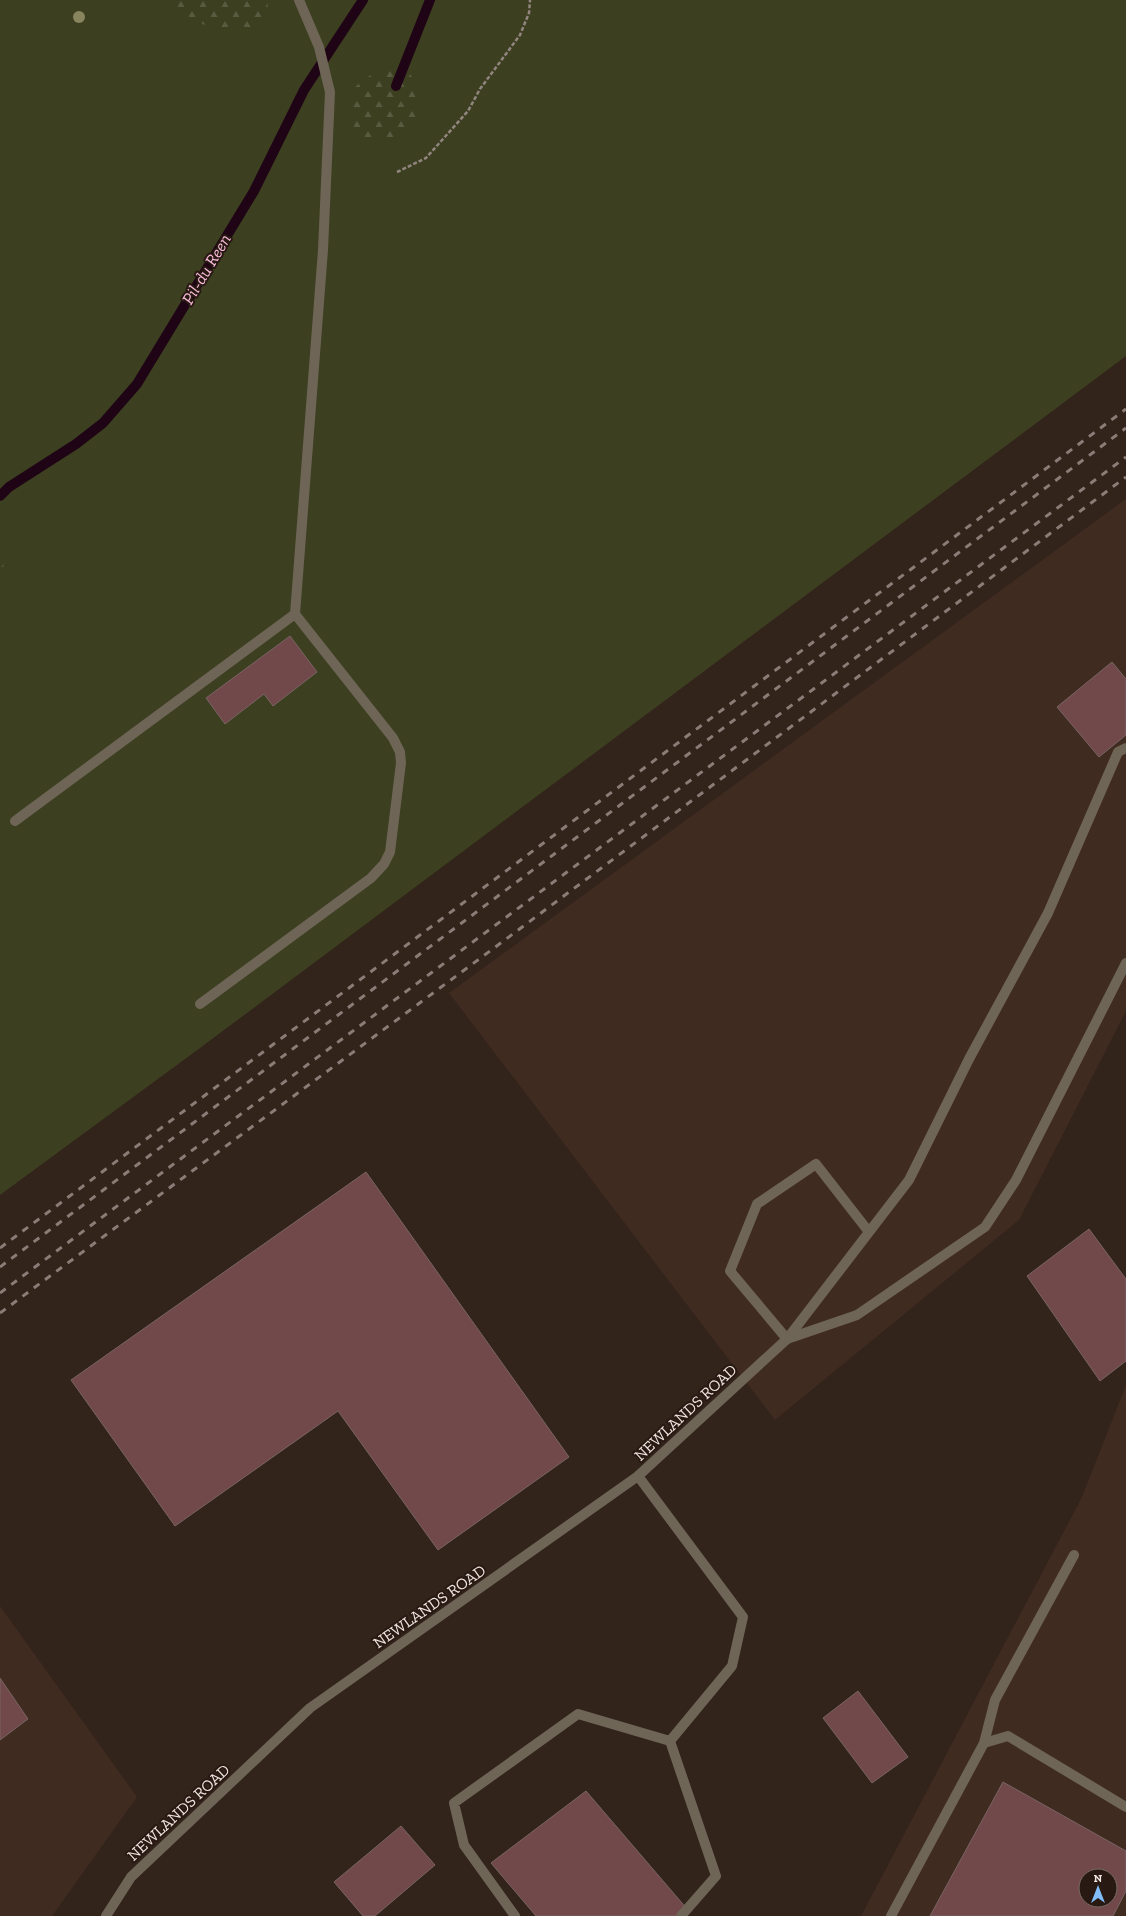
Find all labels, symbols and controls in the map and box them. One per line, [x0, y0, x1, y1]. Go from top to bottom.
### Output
water label: Pil-du Reen [177, 230, 235, 308]
street label: NEWLANDS ROAD [630, 1360, 740, 1465]
street label: NEWLANDS ROAD [369, 1560, 489, 1652]
street label: NEWLANDS ROAD [123, 1760, 233, 1865]
north arrow [1078, 1868, 1118, 1908]
text: N [1094, 1872, 1103, 1885]

